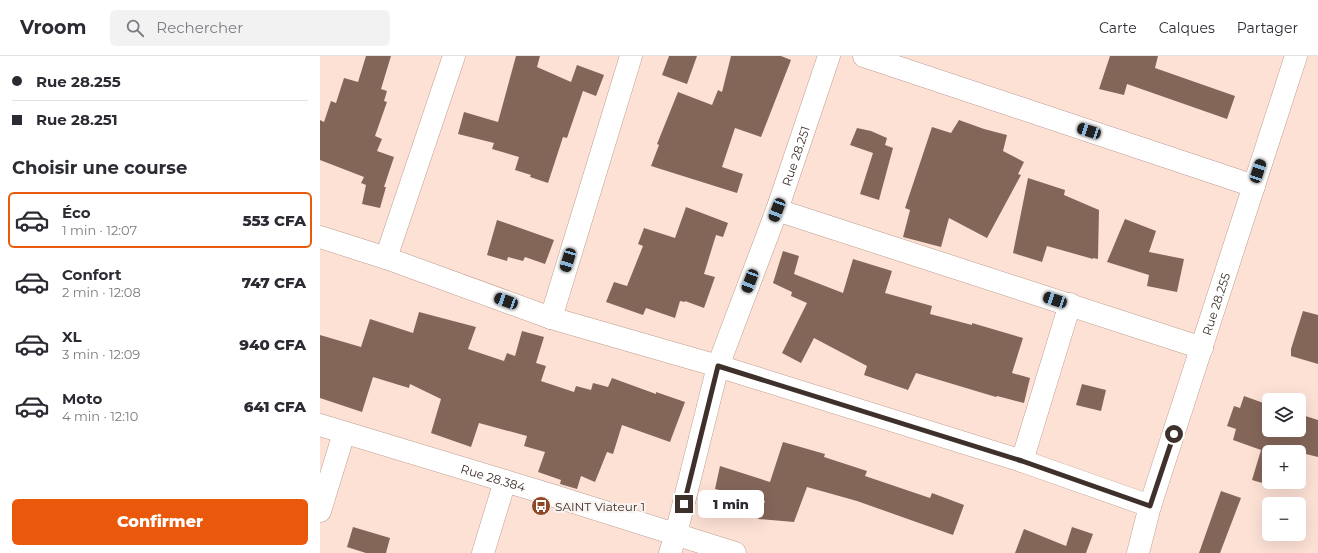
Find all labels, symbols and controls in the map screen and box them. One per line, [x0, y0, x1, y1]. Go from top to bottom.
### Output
search box [110, 10, 390, 46]
text: Vroom [20, 16, 86, 39]
icon: search [124, 17, 146, 39]
text: Rechercher [156, 18, 243, 37]
text: Carte [1099, 19, 1137, 37]
text: Calques [1159, 19, 1215, 37]
text: Partager [1237, 19, 1298, 37]
text: Rue 28.255 [36, 72, 121, 91]
text: Rue 28.251 [36, 110, 118, 129]
car [1076, 122, 1102, 140]
street label: Rue 28.251 [778, 124, 812, 188]
text: Choisir une course [12, 157, 187, 179]
car [1249, 158, 1267, 184]
car [767, 197, 787, 223]
icon: car [14, 202, 50, 238]
text: Éco [62, 203, 91, 222]
text: 553 CFA [243, 211, 306, 230]
text: 1 min · 12:07 [62, 222, 137, 238]
car [559, 247, 577, 273]
icon: car [14, 264, 50, 300]
text: Confort [62, 265, 122, 284]
car [740, 268, 760, 294]
street label: Rue 28.255 [1198, 271, 1233, 337]
text: 747 CFA [242, 273, 306, 292]
text: 2 min · 12:08 [62, 284, 141, 300]
car [493, 291, 519, 311]
car [1042, 291, 1068, 309]
icon: car [14, 326, 50, 362]
text: XL [62, 327, 81, 346]
text: 940 CFA [239, 335, 306, 354]
text: 3 min · 12:09 [62, 346, 140, 362]
icon: car [14, 388, 50, 424]
text: Moto [62, 389, 102, 408]
map controls [1262, 393, 1306, 541]
button: layers [1262, 393, 1306, 437]
text: 641 CFA [244, 397, 306, 416]
text: 4 min · 12:10 [62, 408, 138, 424]
route start [1165, 425, 1183, 443]
button: + [1262, 445, 1306, 489]
street label: Rue 28.384 [459, 461, 527, 494]
callout: 1 min [698, 490, 764, 518]
bus stop icon: SAINT Viateur 1 [530, 495, 552, 517]
route end [675, 495, 693, 513]
text: 1 min [713, 496, 749, 512]
button: − [1262, 497, 1306, 541]
button: Confirmer [12, 499, 308, 545]
place label: SAINT Viateur 1 [555, 499, 645, 514]

